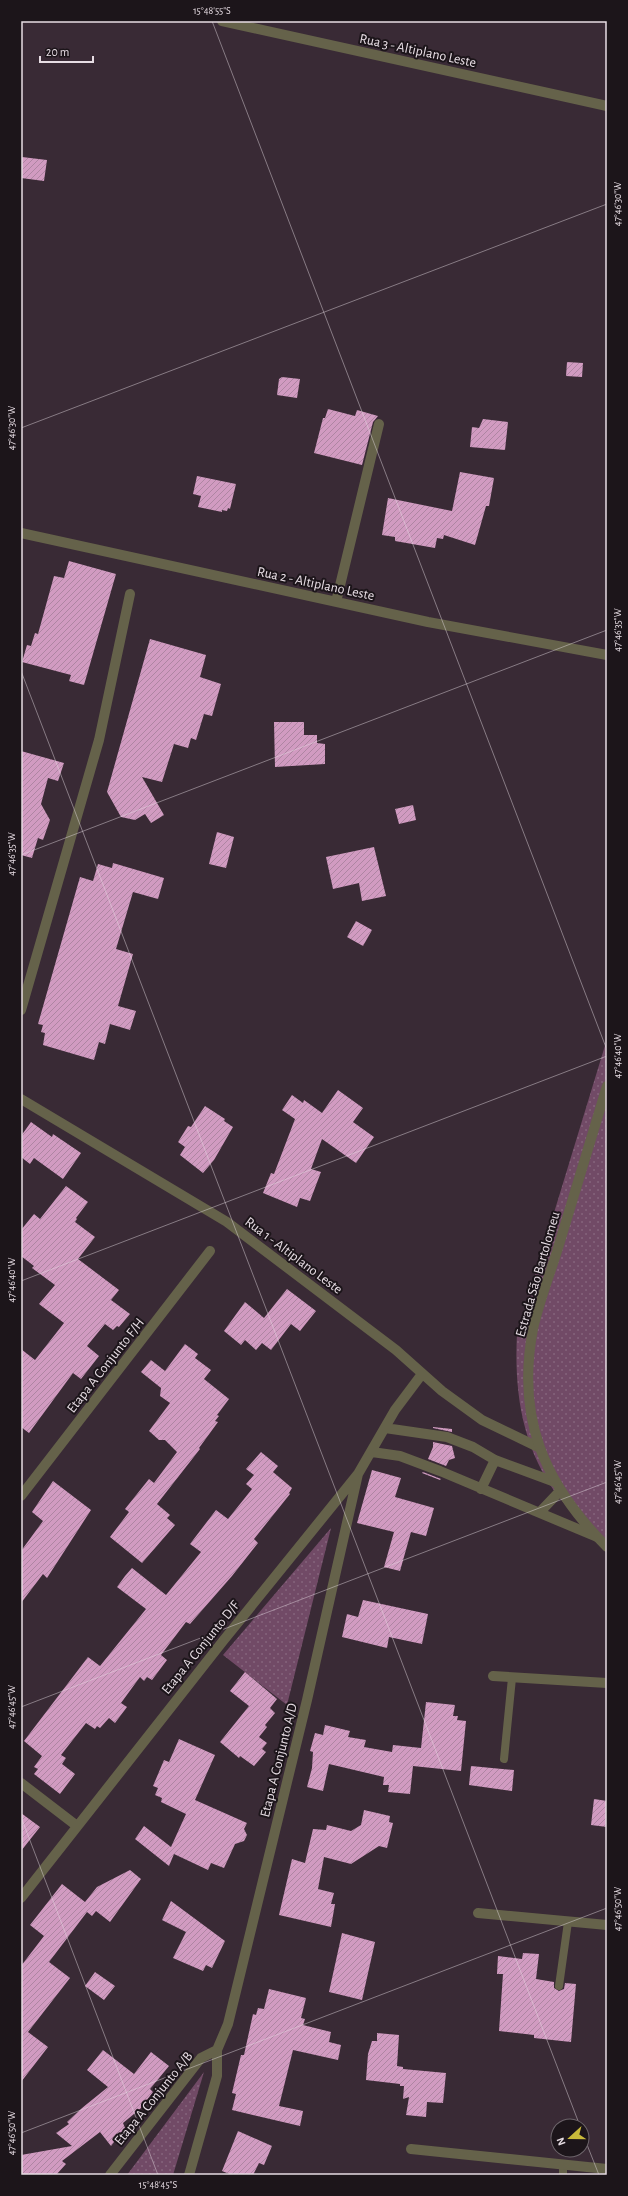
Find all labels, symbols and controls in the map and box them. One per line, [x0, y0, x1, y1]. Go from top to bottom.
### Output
text: 15°48'55"S [193, 6, 231, 16]
street label: Rua 3 - Altiplano Leste [358, 32, 477, 70]
scale bar [40, 38, 93, 64]
text: 20 m [46, 46, 69, 58]
text: 47°46'30"W [613, 182, 623, 226]
text: 47°46'30"W [7, 406, 17, 450]
street label: Rua 2 - Altiplano Leste [256, 565, 376, 603]
text: 47°46'35"W [613, 608, 623, 652]
text: 47°46'35"W [7, 832, 17, 876]
text: 47°46'40"W [613, 1033, 623, 1079]
street label: Estrada São Bartolomeu [513, 1210, 563, 1339]
street label: Rua 1 - Altiplano Leste [242, 1215, 345, 1297]
text: 47°46'40"W [7, 1257, 17, 1303]
street label: Etapa A Conjunto F/H [65, 1316, 147, 1416]
text: 47°46'45"W [613, 1460, 623, 1504]
street label: Etapa A Conjunto D/F [159, 1598, 243, 1697]
text: 47°46'45"W [7, 1685, 17, 1729]
street label: Etapa A Conjunto A/D [258, 1702, 300, 1819]
text: 47°46'50"W [613, 1887, 623, 1931]
street label: Etapa A Conjunto A/B [112, 2049, 196, 2148]
text: 47°46'50"W [7, 2111, 17, 2155]
north arrow [550, 2118, 590, 2158]
text: N [555, 2136, 568, 2147]
text: 15°48'45"S [139, 2180, 177, 2190]

